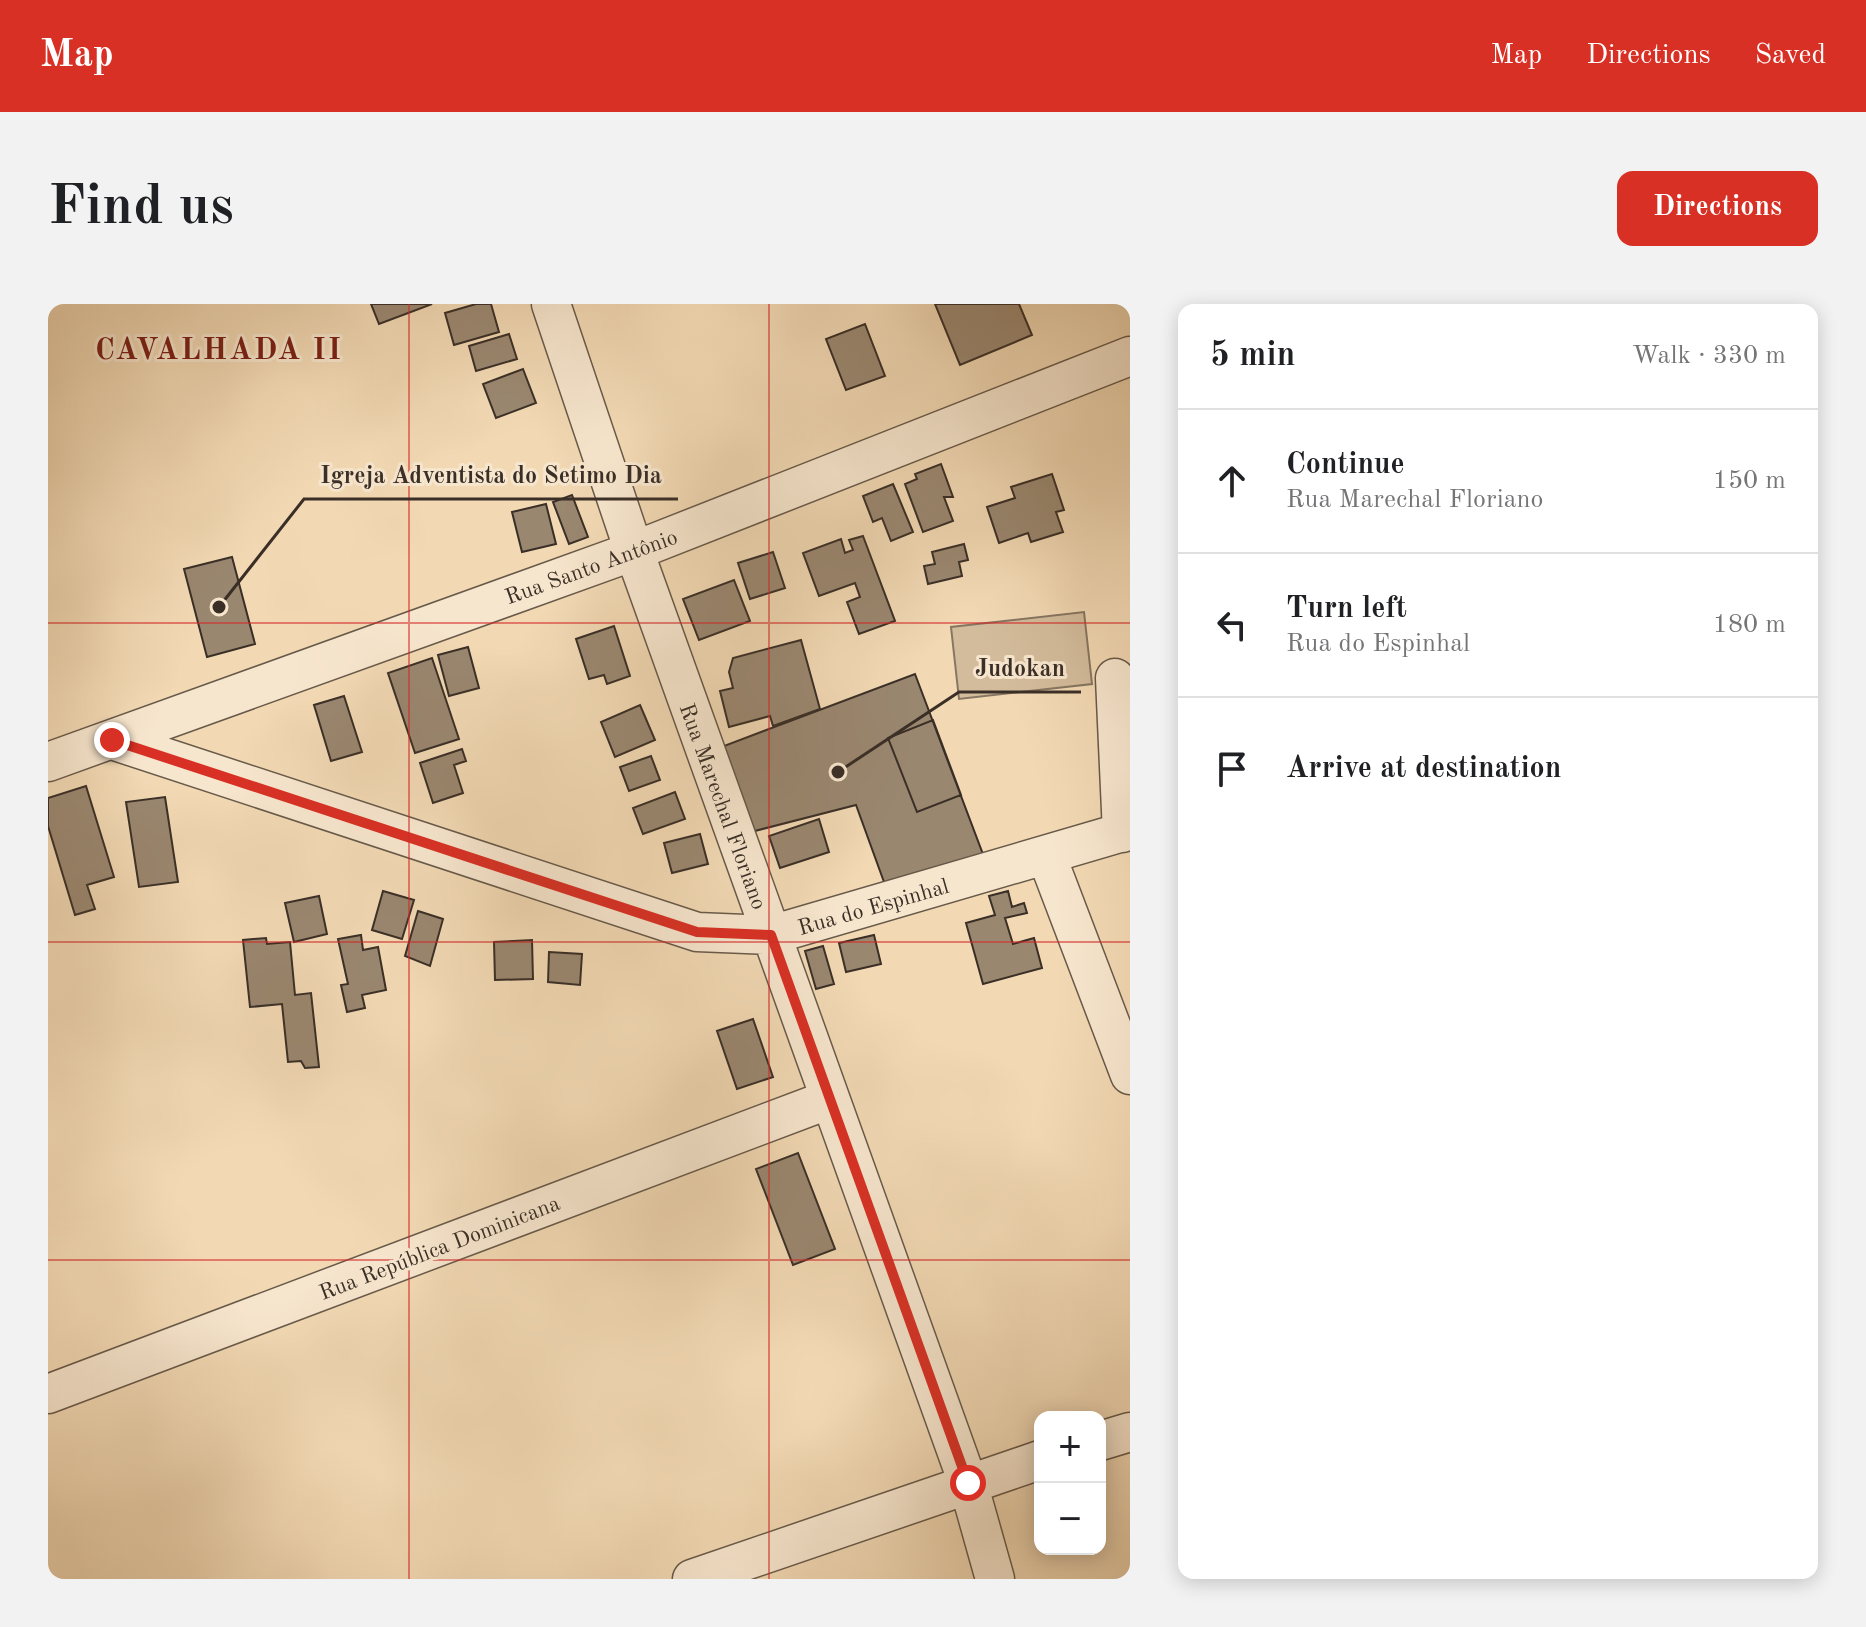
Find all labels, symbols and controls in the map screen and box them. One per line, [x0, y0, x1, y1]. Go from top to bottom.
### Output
text: Map [40, 37, 114, 75]
text: Map [1490, 42, 1542, 70]
text: Directions [1586, 42, 1711, 70]
text: Saved [1755, 42, 1826, 70]
button: Directions [1617, 171, 1818, 246]
text: Find us [48, 180, 234, 236]
district label: CAVALHADA II [95, 336, 343, 366]
text: 5 min [1210, 339, 1295, 373]
text: Walk · 330 m [1632, 343, 1786, 369]
text: Continue [1286, 450, 1405, 480]
callout: Igreja Adventista do Setimo Dia [304, 451, 678, 499]
icon: ahead [1210, 459, 1254, 503]
text: Igreja Adventista do Setimo Dia [320, 465, 662, 489]
text: 150 m [1713, 468, 1786, 494]
text: Rua Marechal Floriano [1286, 487, 1543, 513]
street label: Rua Santo Antônio [503, 526, 681, 609]
text: Turn left [1286, 594, 1407, 624]
icon: left [1210, 603, 1254, 647]
text: 180 m [1713, 612, 1786, 638]
text: Rua do Espinhal [1286, 631, 1470, 657]
callout: Judokan [959, 644, 1081, 692]
text: Judokan [975, 658, 1065, 682]
street label: Rua Marechal Floriano [675, 701, 770, 913]
route end [94, 722, 130, 758]
icon: arrive [1210, 747, 1254, 791]
text: Arrive at destination [1286, 754, 1561, 784]
street label: Rua do Espinhal [796, 876, 952, 940]
street label: Rua República Dominicana [316, 1193, 563, 1305]
map controls [1034, 1411, 1106, 1555]
button: + [1034, 1411, 1106, 1483]
route start [950, 1465, 986, 1501]
button: − [1034, 1483, 1106, 1555]

